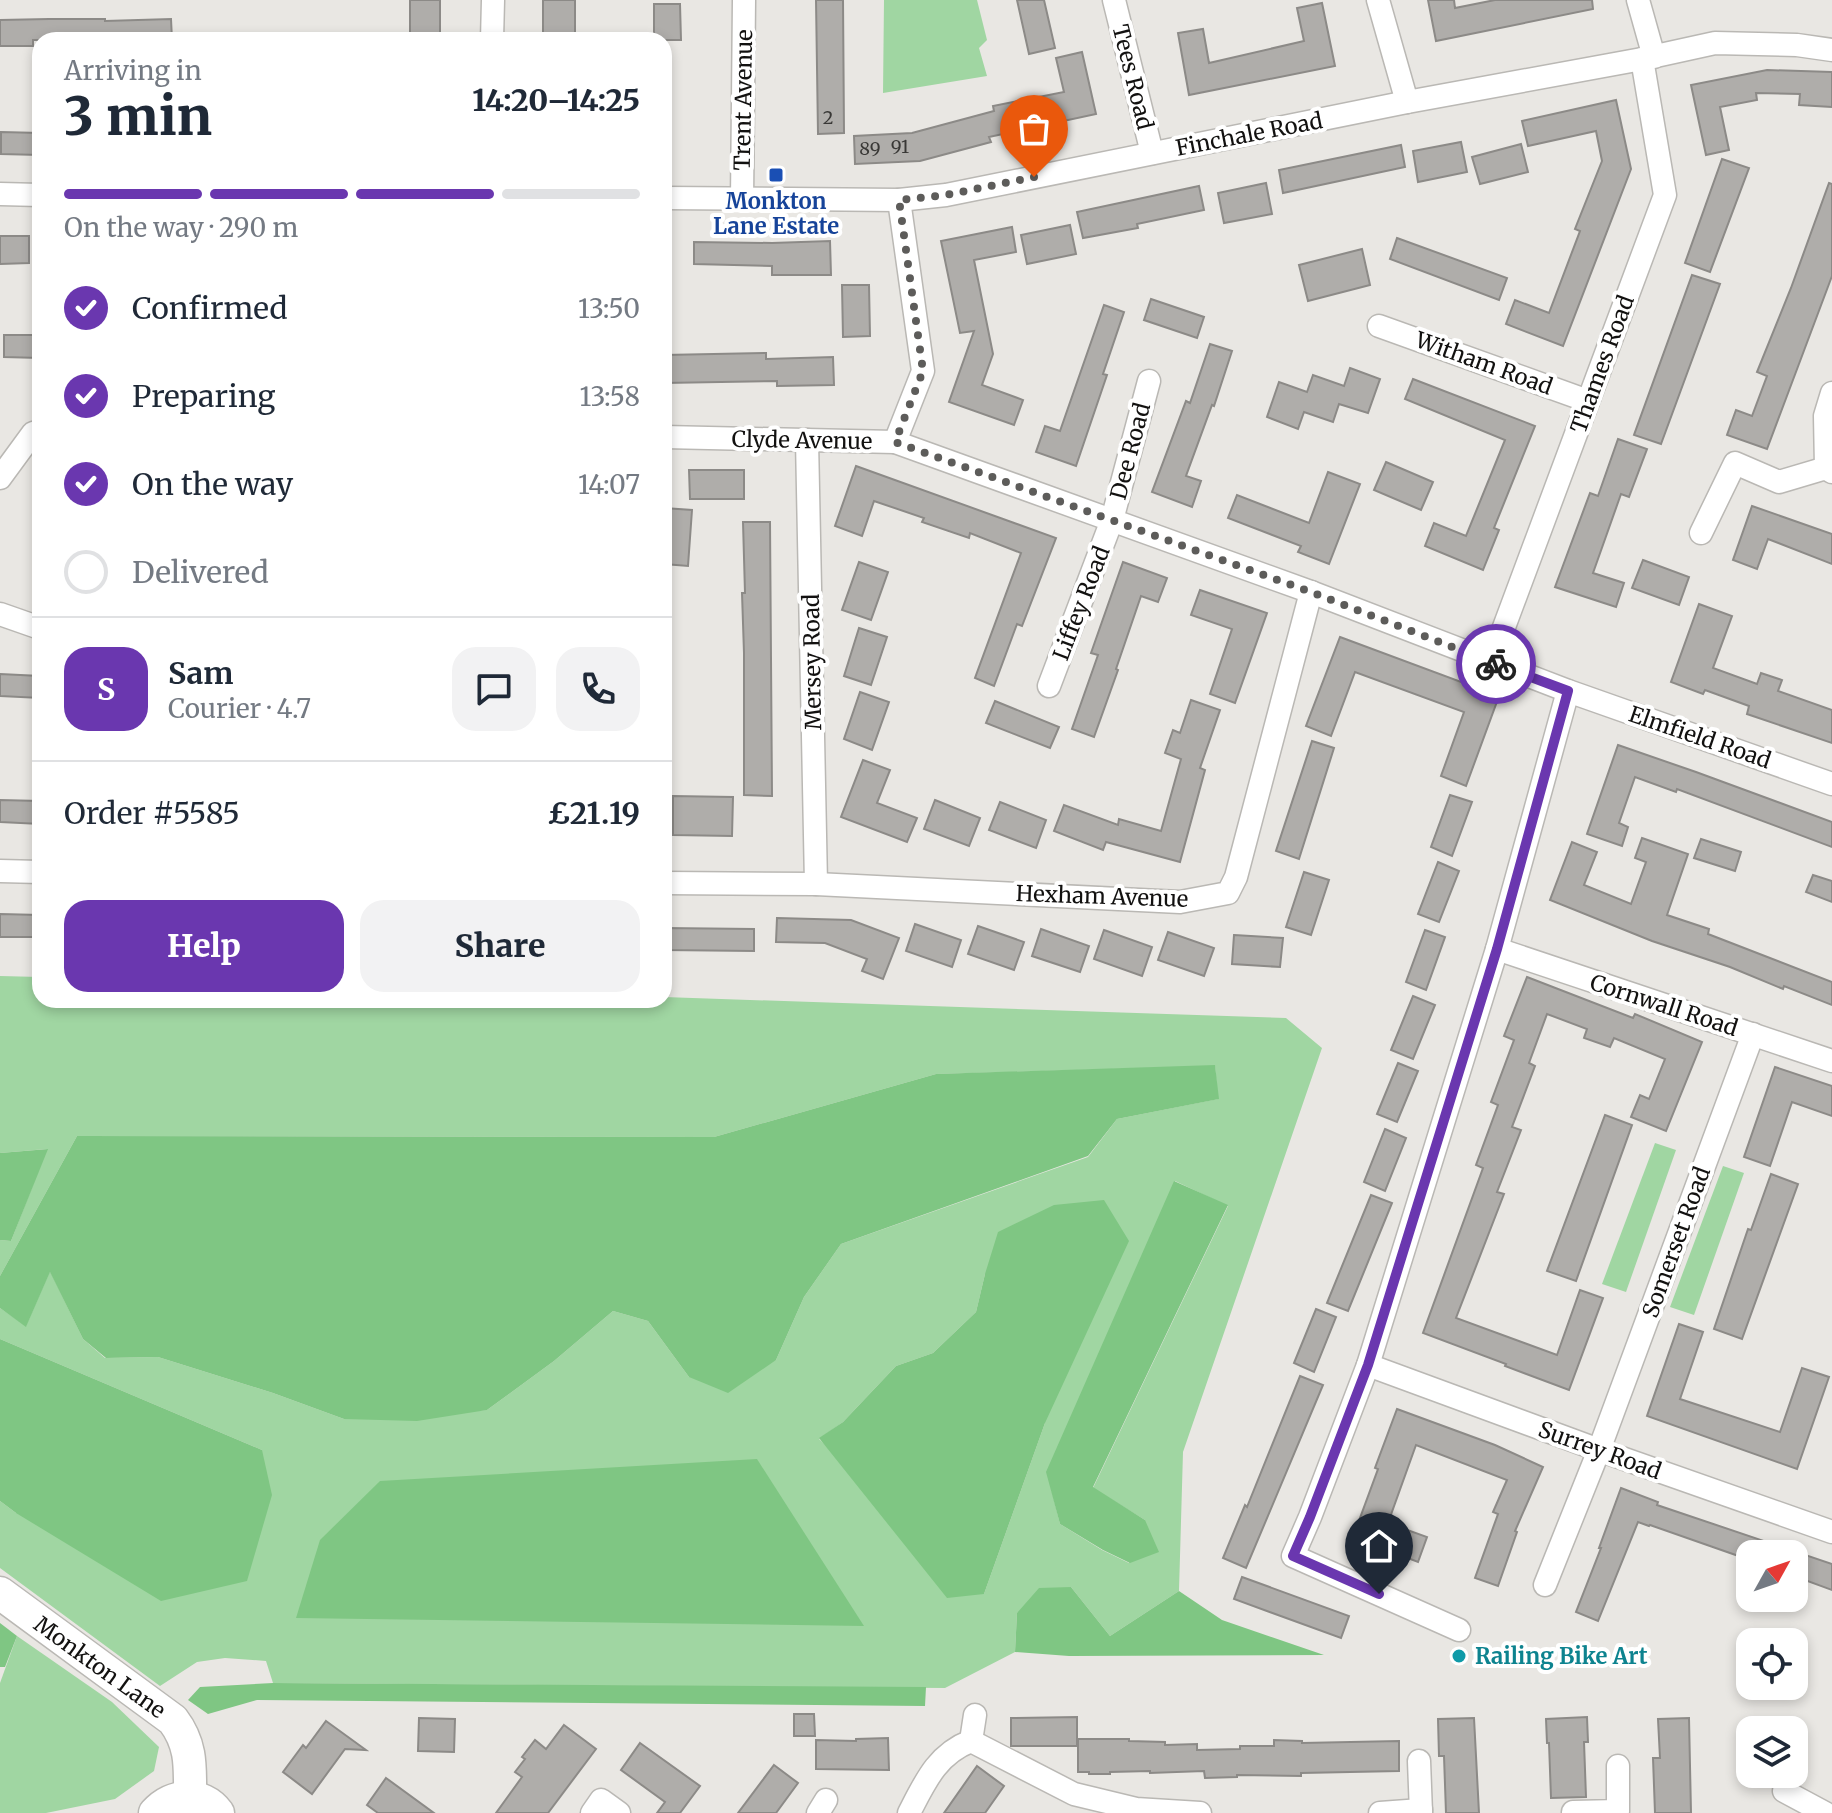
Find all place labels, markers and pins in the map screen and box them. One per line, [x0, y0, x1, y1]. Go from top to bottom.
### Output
pin [1000, 95, 1068, 177]
marker: Monkton Lane Estate [767, 166, 785, 184]
place label: Monkton Lane Estate [713, 187, 839, 240]
pin [1345, 1512, 1413, 1594]
place label: Railing Bike Art [1475, 1642, 1648, 1670]
marker: Railing Bike Art [1450, 1647, 1468, 1665]

